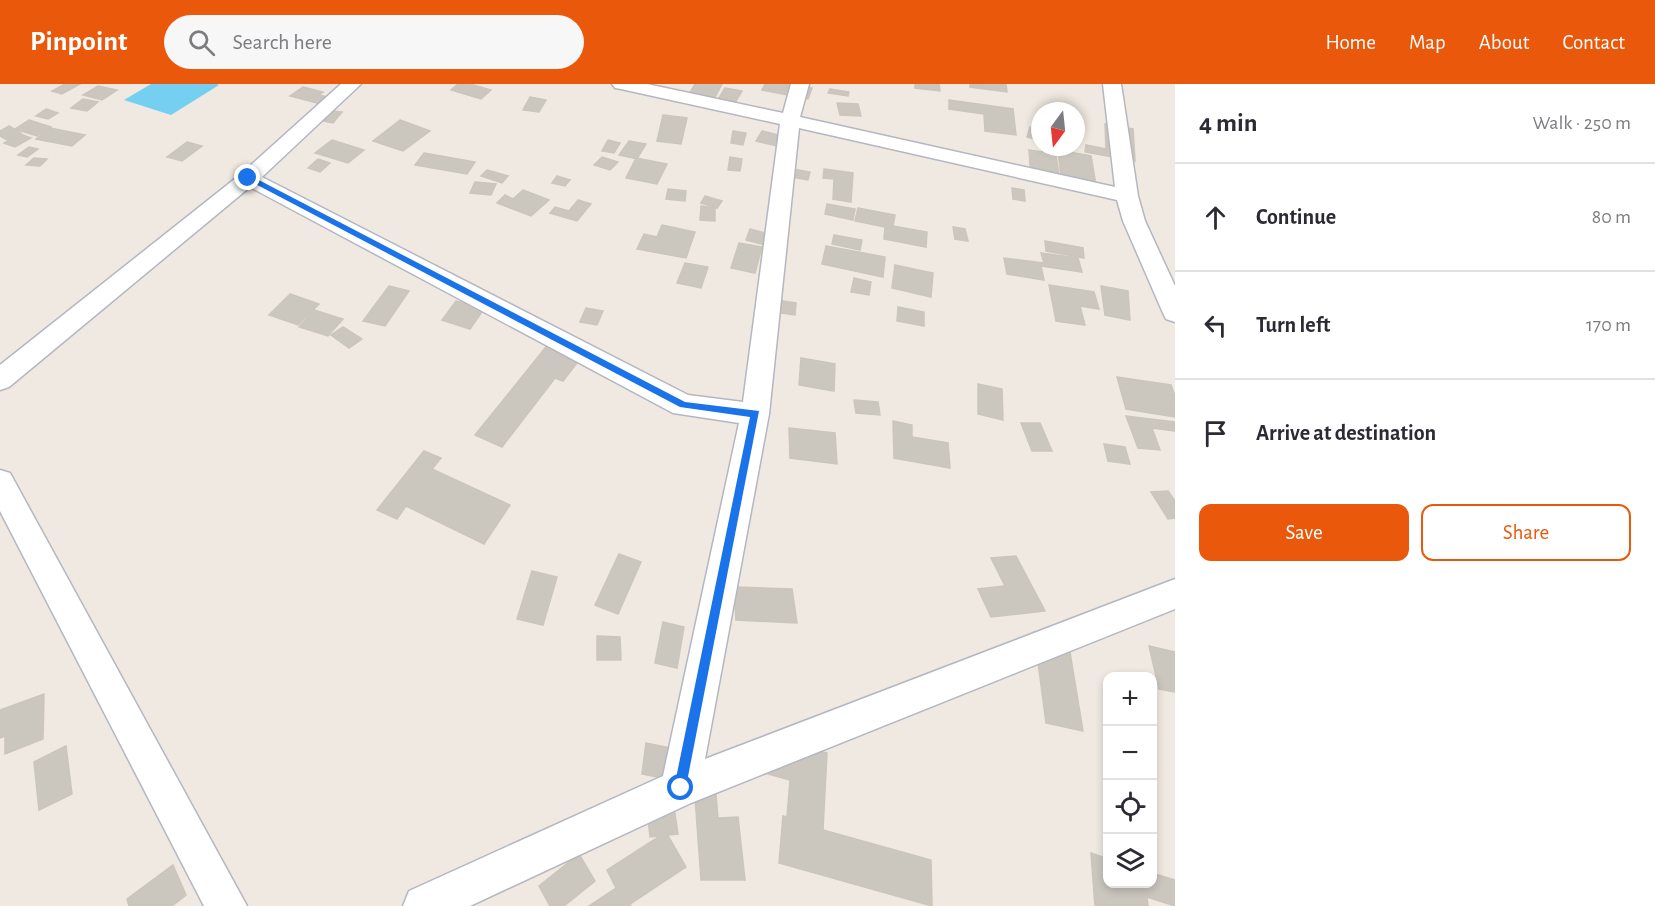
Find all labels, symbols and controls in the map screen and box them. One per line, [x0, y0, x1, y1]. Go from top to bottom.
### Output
search box [164, 15, 584, 69]
icon: search [185, 26, 218, 59]
text: Pinpoint [30, 28, 128, 56]
text: Search here [233, 31, 332, 53]
text: Home [1325, 32, 1376, 53]
text: Map [1409, 32, 1446, 53]
text: About [1479, 32, 1529, 53]
text: Contact [1562, 32, 1625, 53]
north arrow [1031, 102, 1085, 156]
text: 4 min [1199, 110, 1258, 136]
text: Walk · 250 m [1532, 113, 1631, 133]
route end [234, 164, 260, 190]
icon: ahead [1199, 201, 1232, 234]
text: Continue [1256, 206, 1336, 228]
text: 80 m [1592, 207, 1631, 227]
icon: left [1199, 309, 1232, 342]
text: Turn left [1256, 314, 1330, 336]
text: 170 m [1586, 315, 1631, 335]
icon: arrive [1199, 417, 1232, 450]
text: Arrive at destination [1256, 422, 1436, 444]
button: Save [1199, 504, 1409, 561]
button: Share [1421, 504, 1631, 561]
map controls [1103, 672, 1157, 888]
button: + [1103, 672, 1157, 726]
button: − [1103, 726, 1157, 780]
route start [667, 774, 693, 800]
button: locate [1103, 780, 1157, 834]
button: layers [1103, 834, 1157, 888]

